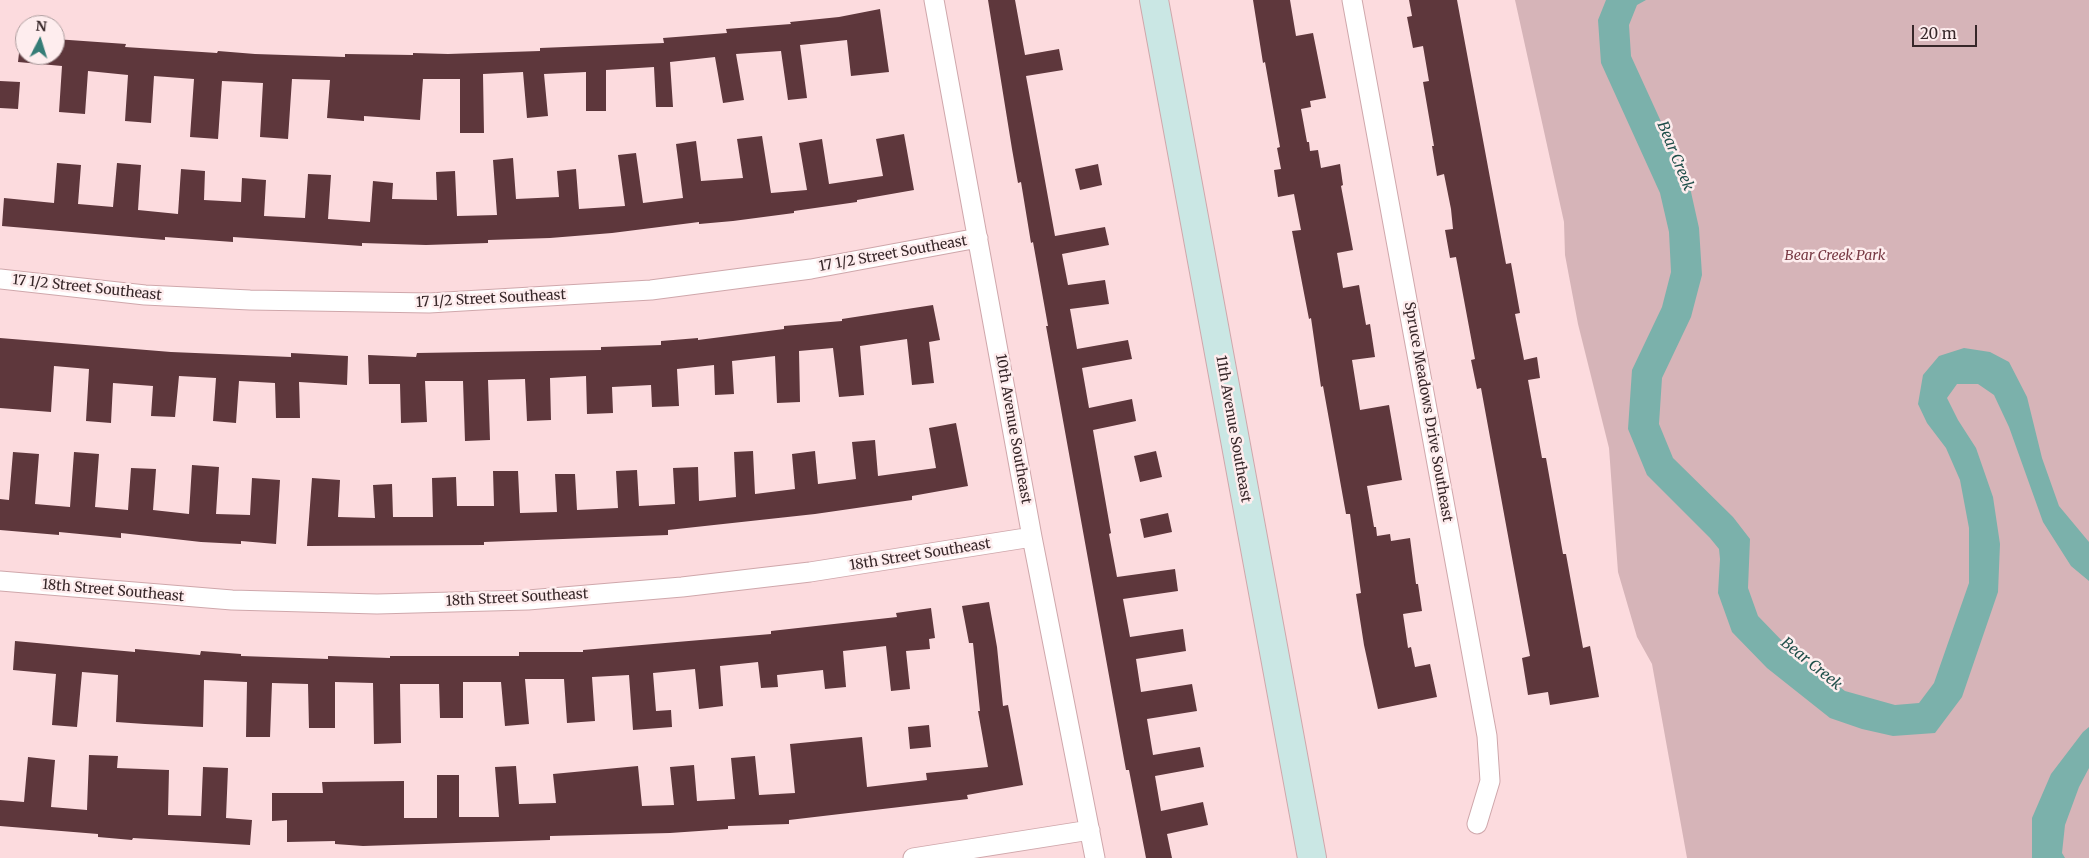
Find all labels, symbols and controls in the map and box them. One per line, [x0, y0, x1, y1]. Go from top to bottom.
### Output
north arrow [15, 15, 65, 65]
scale bar [1914, 15, 1979, 47]
text: N [35, 17, 48, 36]
text: 20 m [1920, 24, 1957, 43]
water label: Bear Creek [1653, 119, 1697, 193]
street label: 17 1/2 Street Southeast [818, 233, 968, 275]
park label: Bear Creek Park [1785, 248, 1885, 264]
street label: 17 1/2 Street Southeast [11, 272, 163, 304]
street label: 17 1/2 Street Southeast [416, 287, 566, 311]
street label: Spruce Meadows Drive Southeast [1400, 301, 1456, 523]
street label: 10th Avenue Southeast [992, 353, 1034, 505]
street label: 11th Avenue Southeast [1212, 354, 1254, 504]
street label: 18th Street Southeast [848, 536, 992, 574]
street label: 18th Street Southeast [41, 576, 185, 606]
street label: 18th Street Southeast [445, 586, 589, 610]
water label: Bear Creek [1777, 634, 1845, 694]

